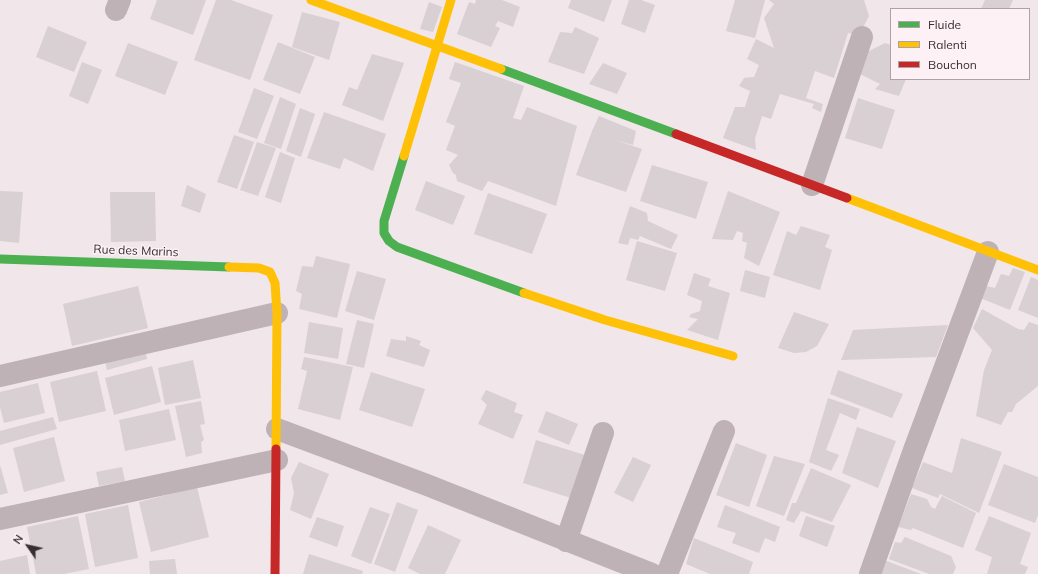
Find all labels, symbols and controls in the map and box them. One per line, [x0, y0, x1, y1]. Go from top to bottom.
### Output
legend [890, 8, 1030, 80]
text: Fluide [928, 17, 961, 32]
text: Ralenti [928, 37, 967, 52]
text: Bouchon [928, 57, 977, 72]
street label: Rue des Marins [93, 242, 179, 260]
north arrow [8, 526, 48, 566]
text: N [10, 532, 26, 547]

